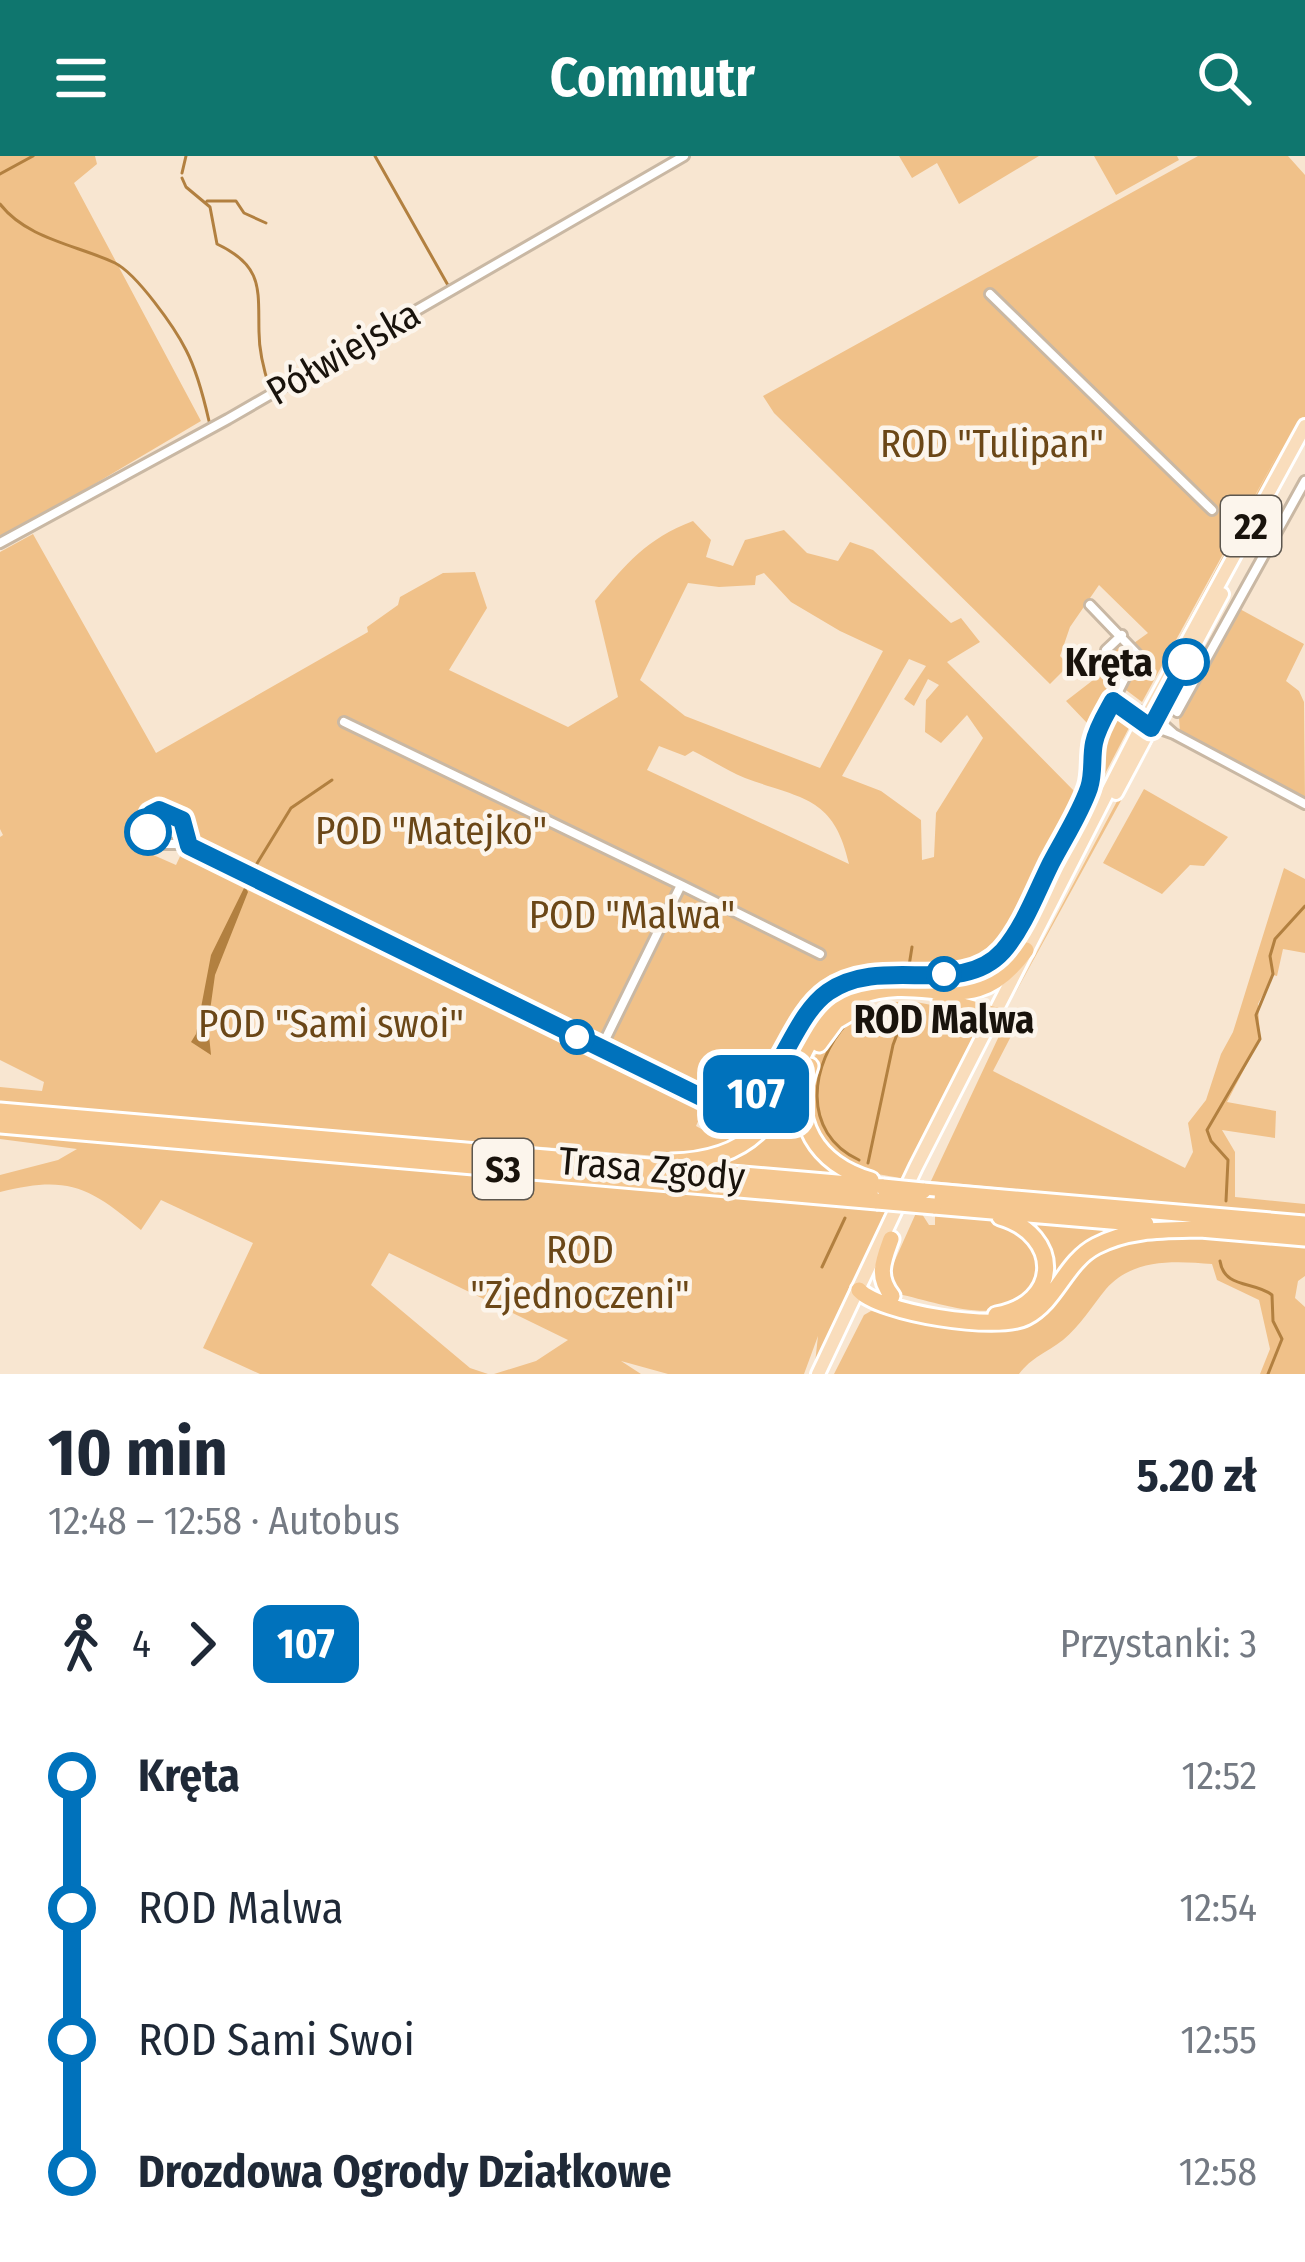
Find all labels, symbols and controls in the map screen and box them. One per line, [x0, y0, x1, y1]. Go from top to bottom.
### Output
icon: menu [48, 45, 114, 111]
icon: search [1191, 45, 1257, 111]
text: Commutr [550, 46, 755, 110]
street label: Półwiejska [259, 291, 428, 415]
park label: ROD "Tulipan" [880, 421, 1104, 467]
road number: 22 [1221, 496, 1281, 556]
place label: Kręta [1065, 640, 1153, 686]
marker: Kręta [1164, 640, 1208, 684]
park label: POD "Matejko" [315, 808, 547, 854]
unlabelled marker [126, 810, 170, 854]
park label: POD "Malwa" [529, 892, 735, 938]
marker: ROD Malwa [928, 958, 960, 990]
place label: ROD Malwa [854, 997, 1034, 1043]
park label: POD "Sami swoi" [198, 1001, 464, 1047]
unlabelled marker [561, 1021, 593, 1053]
line badge: 107 [687, 1055, 825, 1133]
text: 107 [727, 1069, 785, 1119]
street label: Trasa Zgody [557, 1138, 748, 1200]
road number: S3 [473, 1139, 533, 1199]
park label: ROD "Zjednoczeni" [470, 1227, 690, 1318]
text: 10 min [48, 1413, 228, 1492]
text: 5.20 zł [1137, 1449, 1257, 1503]
text: 12:48 – 12:58 · Autobus [48, 1498, 400, 1544]
icon: walk [48, 1611, 114, 1677]
icon: forward [169, 1611, 235, 1677]
text: 107 [277, 1619, 335, 1669]
text: 4 [132, 1621, 151, 1667]
text: Przystanki: 3 [1060, 1621, 1257, 1667]
text: Kręta [138, 1749, 240, 1803]
text: 12:52 [1181, 1753, 1257, 1799]
text: ROD Malwa [138, 1881, 344, 1935]
text: 12:54 [1179, 1885, 1257, 1931]
text: ROD Sami Swoi [138, 2013, 415, 2067]
text: 12:55 [1181, 2017, 1257, 2063]
text: Drozdowa Ogrody Działkowe [138, 2145, 671, 2199]
text: 12:58 [1179, 2149, 1257, 2195]

